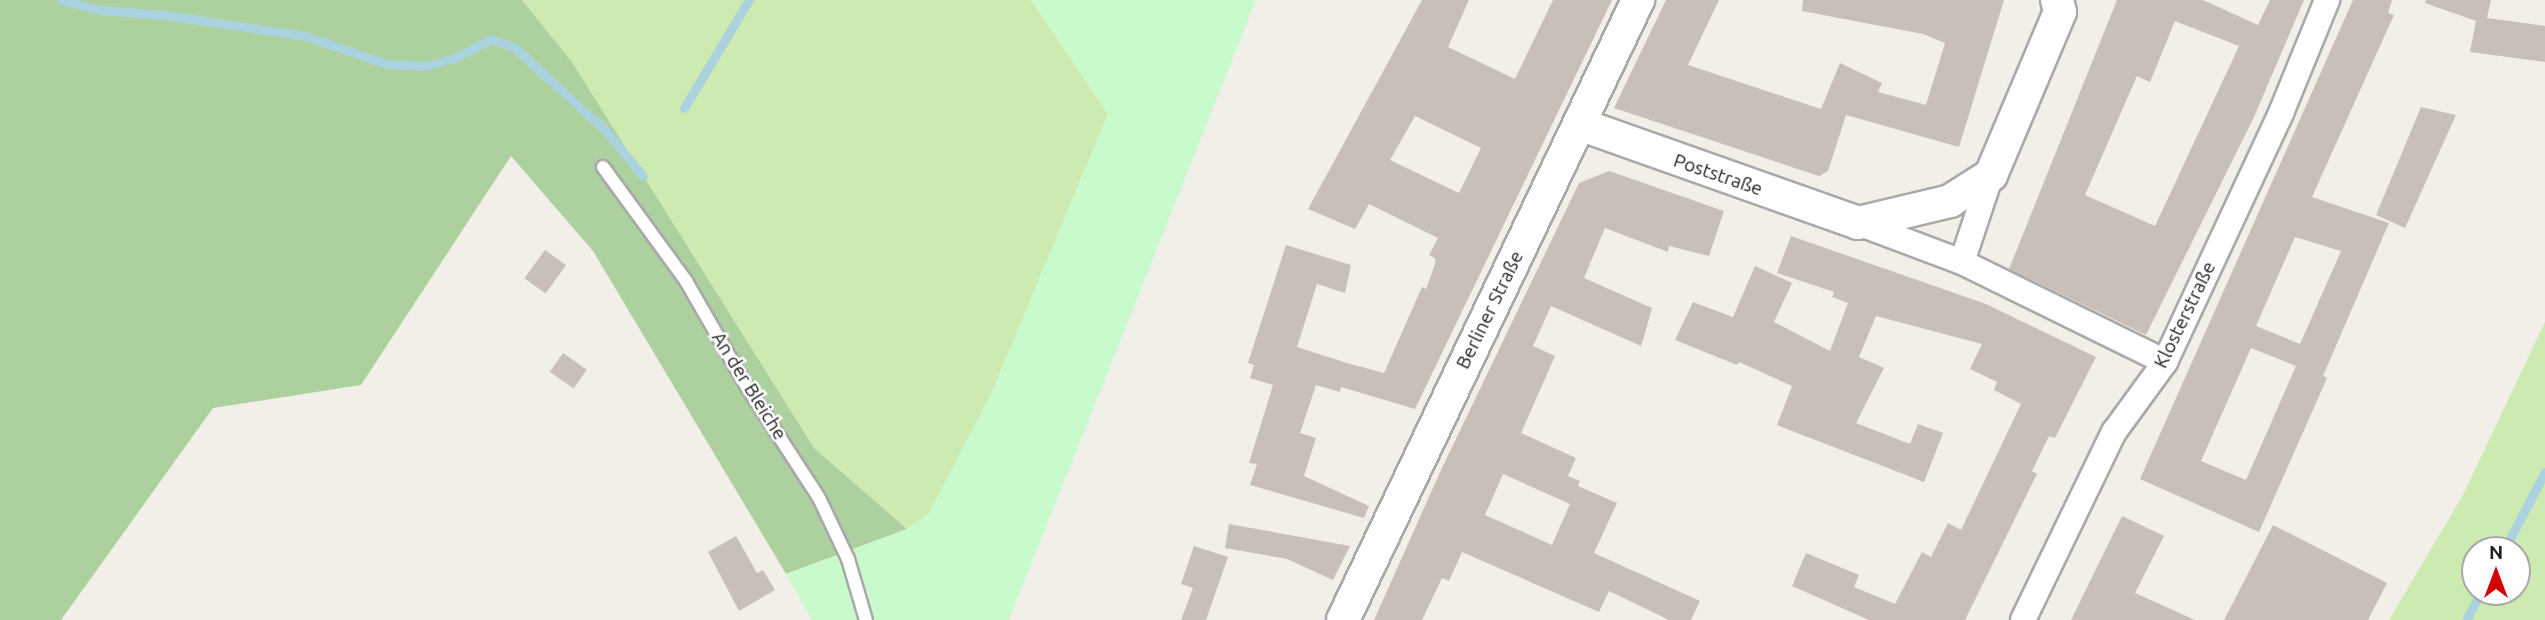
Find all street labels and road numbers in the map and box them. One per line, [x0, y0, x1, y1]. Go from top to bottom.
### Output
street label: Poststraße [1671, 149, 1765, 201]
street label: Berliner Straße [1452, 247, 1528, 373]
street label: Klosterstraße [2149, 258, 2221, 372]
street label: An der Bleiche [707, 328, 791, 444]

